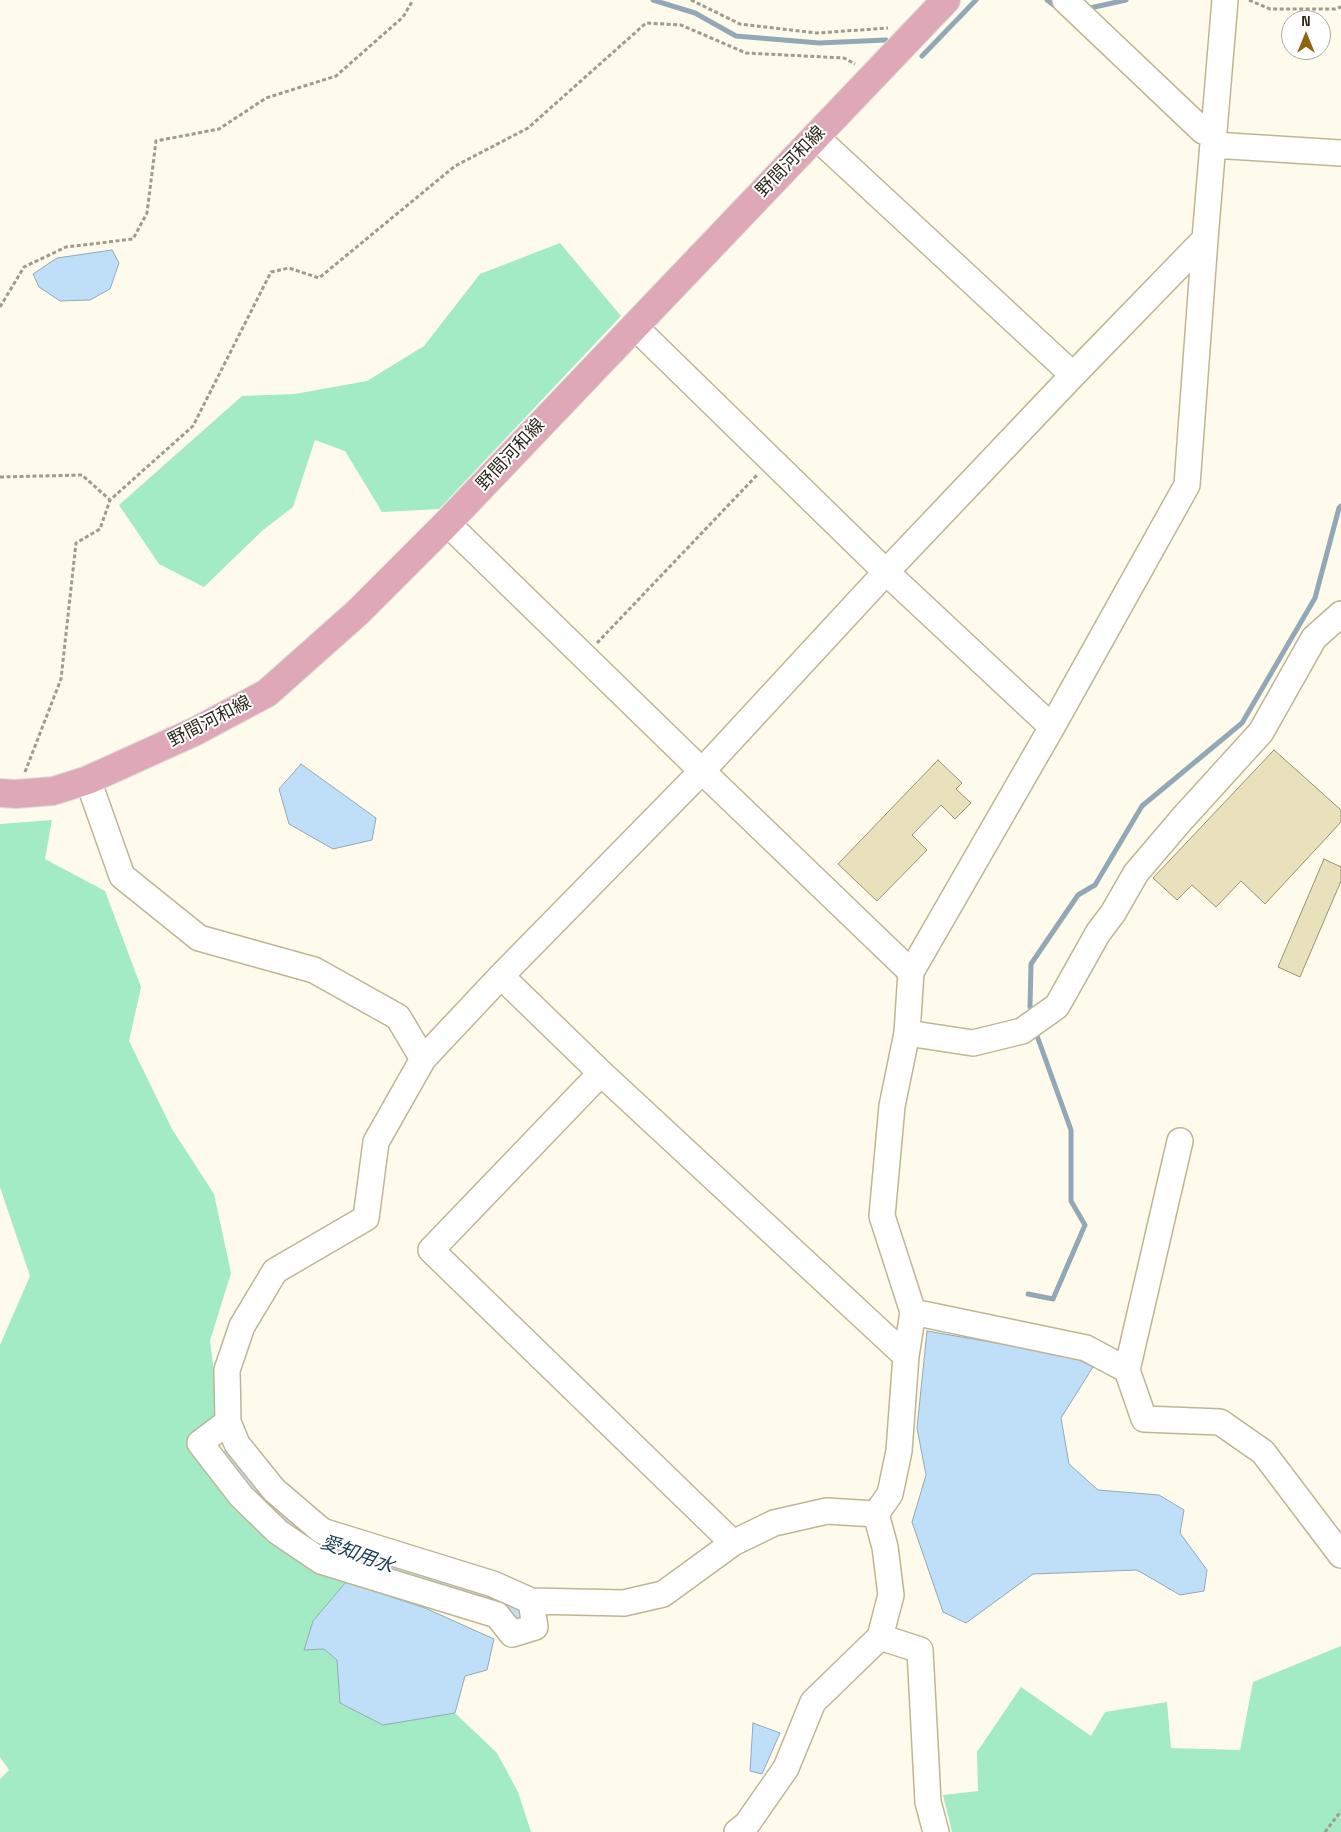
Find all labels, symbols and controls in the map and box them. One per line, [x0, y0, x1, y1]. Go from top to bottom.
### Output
north arrow [1281, 10, 1331, 60]
text: N [1301, 12, 1311, 30]
street label: 野間河和線 [752, 122, 830, 202]
street label: 野間河和線 [472, 415, 550, 495]
street label: 野間河和線 [165, 692, 255, 752]
water label: 愛知用水 [317, 1531, 397, 1579]

